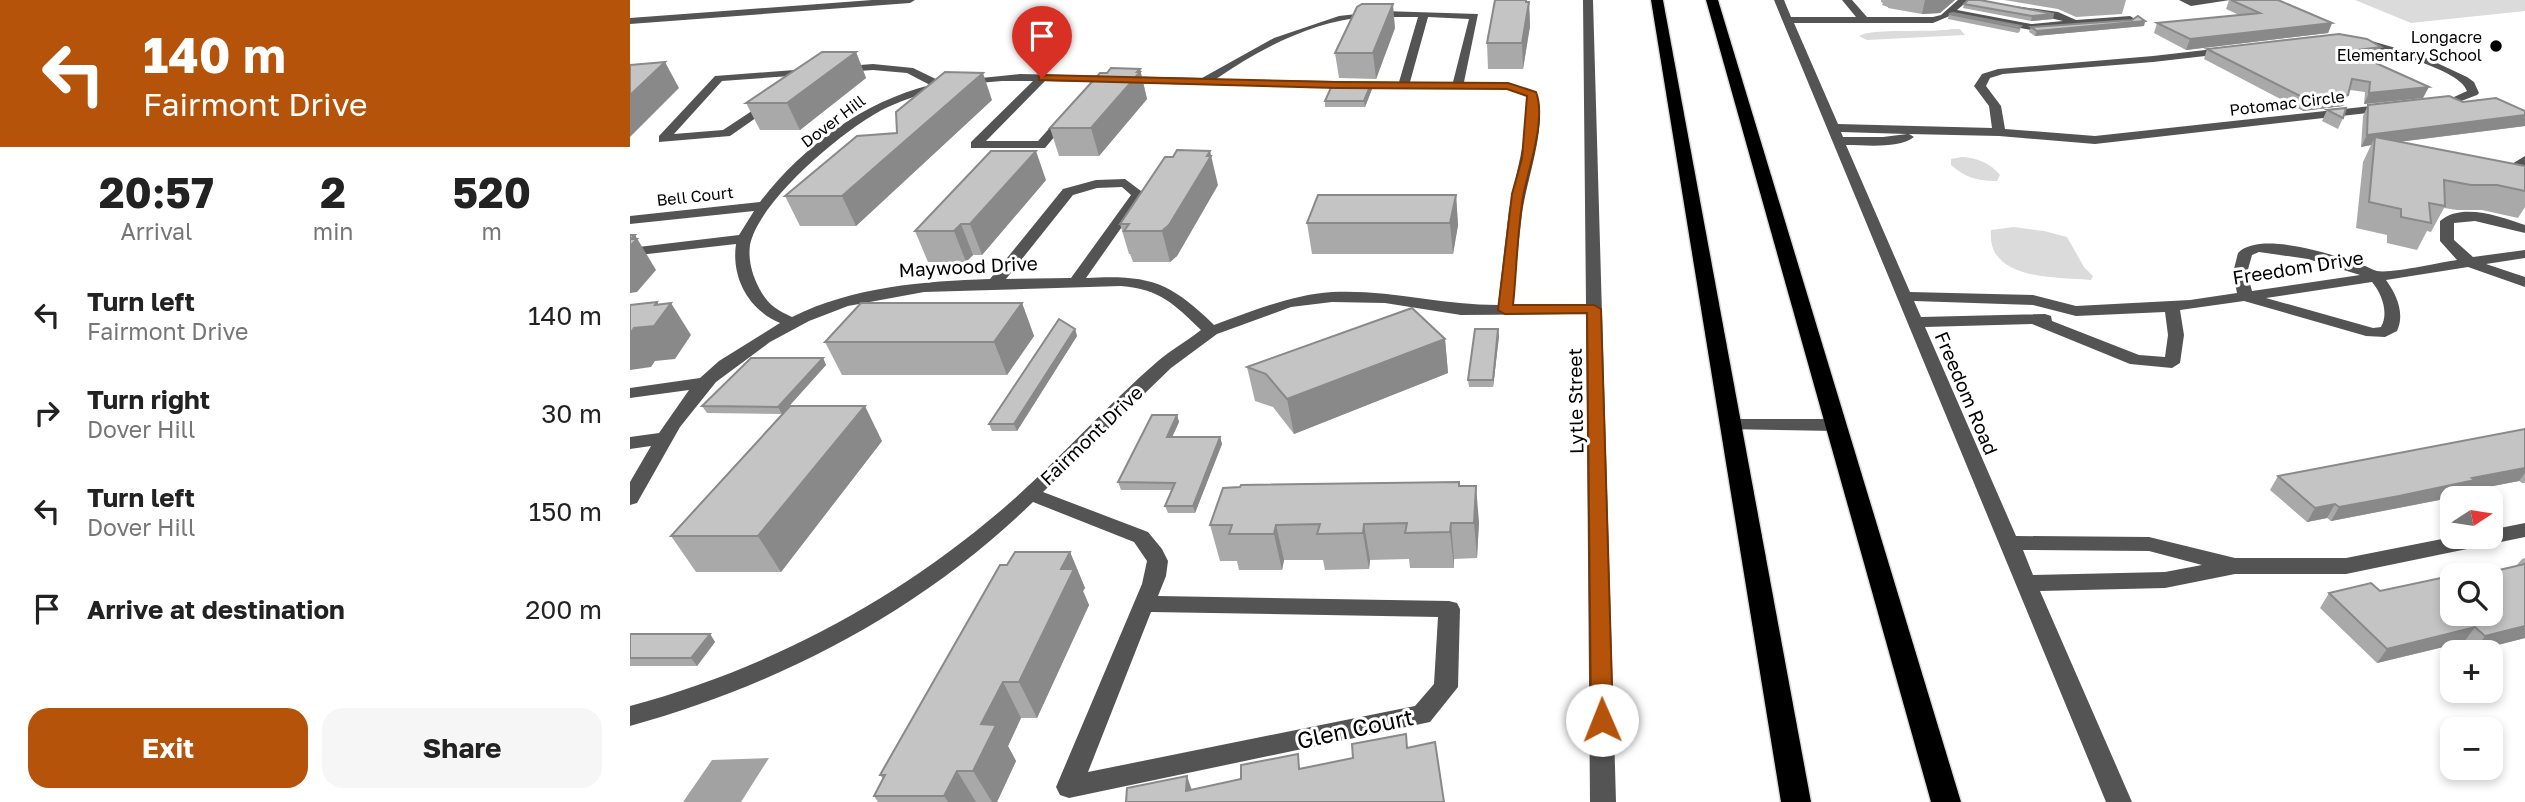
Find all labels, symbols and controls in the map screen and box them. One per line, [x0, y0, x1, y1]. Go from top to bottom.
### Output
pin [1012, 6, 1072, 78]
icon: arrive [1023, 17, 1061, 55]
text: 140 m [143, 25, 286, 84]
place label: Longacre Elementary School [2337, 27, 2482, 65]
icon: left [28, 28, 119, 119]
marker: Longacre Elementary School [2488, 38, 2504, 54]
text: Fairmont Drive [143, 85, 368, 123]
street label: Potomac Circle [2228, 86, 2346, 120]
street label: Dover Hill [797, 90, 869, 152]
text: 20:57 [99, 167, 214, 217]
text: 2 [320, 167, 346, 217]
text: 520 [452, 167, 531, 217]
street label: Bell Court [655, 182, 735, 210]
text: Arrival [120, 217, 192, 245]
text: min [313, 217, 353, 245]
text: m [482, 217, 502, 245]
street label: Freedom Drive [2231, 245, 2365, 289]
street label: Maywood Drive [898, 251, 1038, 281]
text: Turn left [87, 286, 195, 317]
icon: left [28, 296, 66, 334]
text: 140 m [528, 300, 602, 331]
text: Fairmont Drive [87, 317, 248, 345]
street label: Freedom Road [1931, 328, 2003, 458]
street label: Lytle Street [1563, 348, 1587, 454]
street label: Fairmont Drive [1035, 380, 1147, 490]
text: Turn right [87, 384, 210, 415]
icon: right [28, 394, 66, 432]
text: 30 m [541, 398, 602, 429]
text: Dover Hill [87, 415, 195, 443]
text: Turn left [87, 482, 195, 513]
north arrow [2440, 486, 2502, 550]
map controls [2440, 486, 2503, 780]
icon: left [28, 492, 66, 530]
text: 150 m [529, 496, 602, 527]
text: Dover Hill [87, 513, 195, 541]
button: search [2440, 563, 2503, 626]
icon: arrive [28, 590, 66, 628]
text: Arrive at destination [87, 594, 345, 625]
text: 200 m [525, 594, 602, 625]
button: + [2440, 640, 2503, 703]
position arrow [1565, 683, 1639, 757]
street label: Glen Court [1294, 702, 1416, 754]
button: Exit [28, 708, 308, 788]
button: Share [322, 708, 602, 788]
button: − [2440, 717, 2503, 780]

